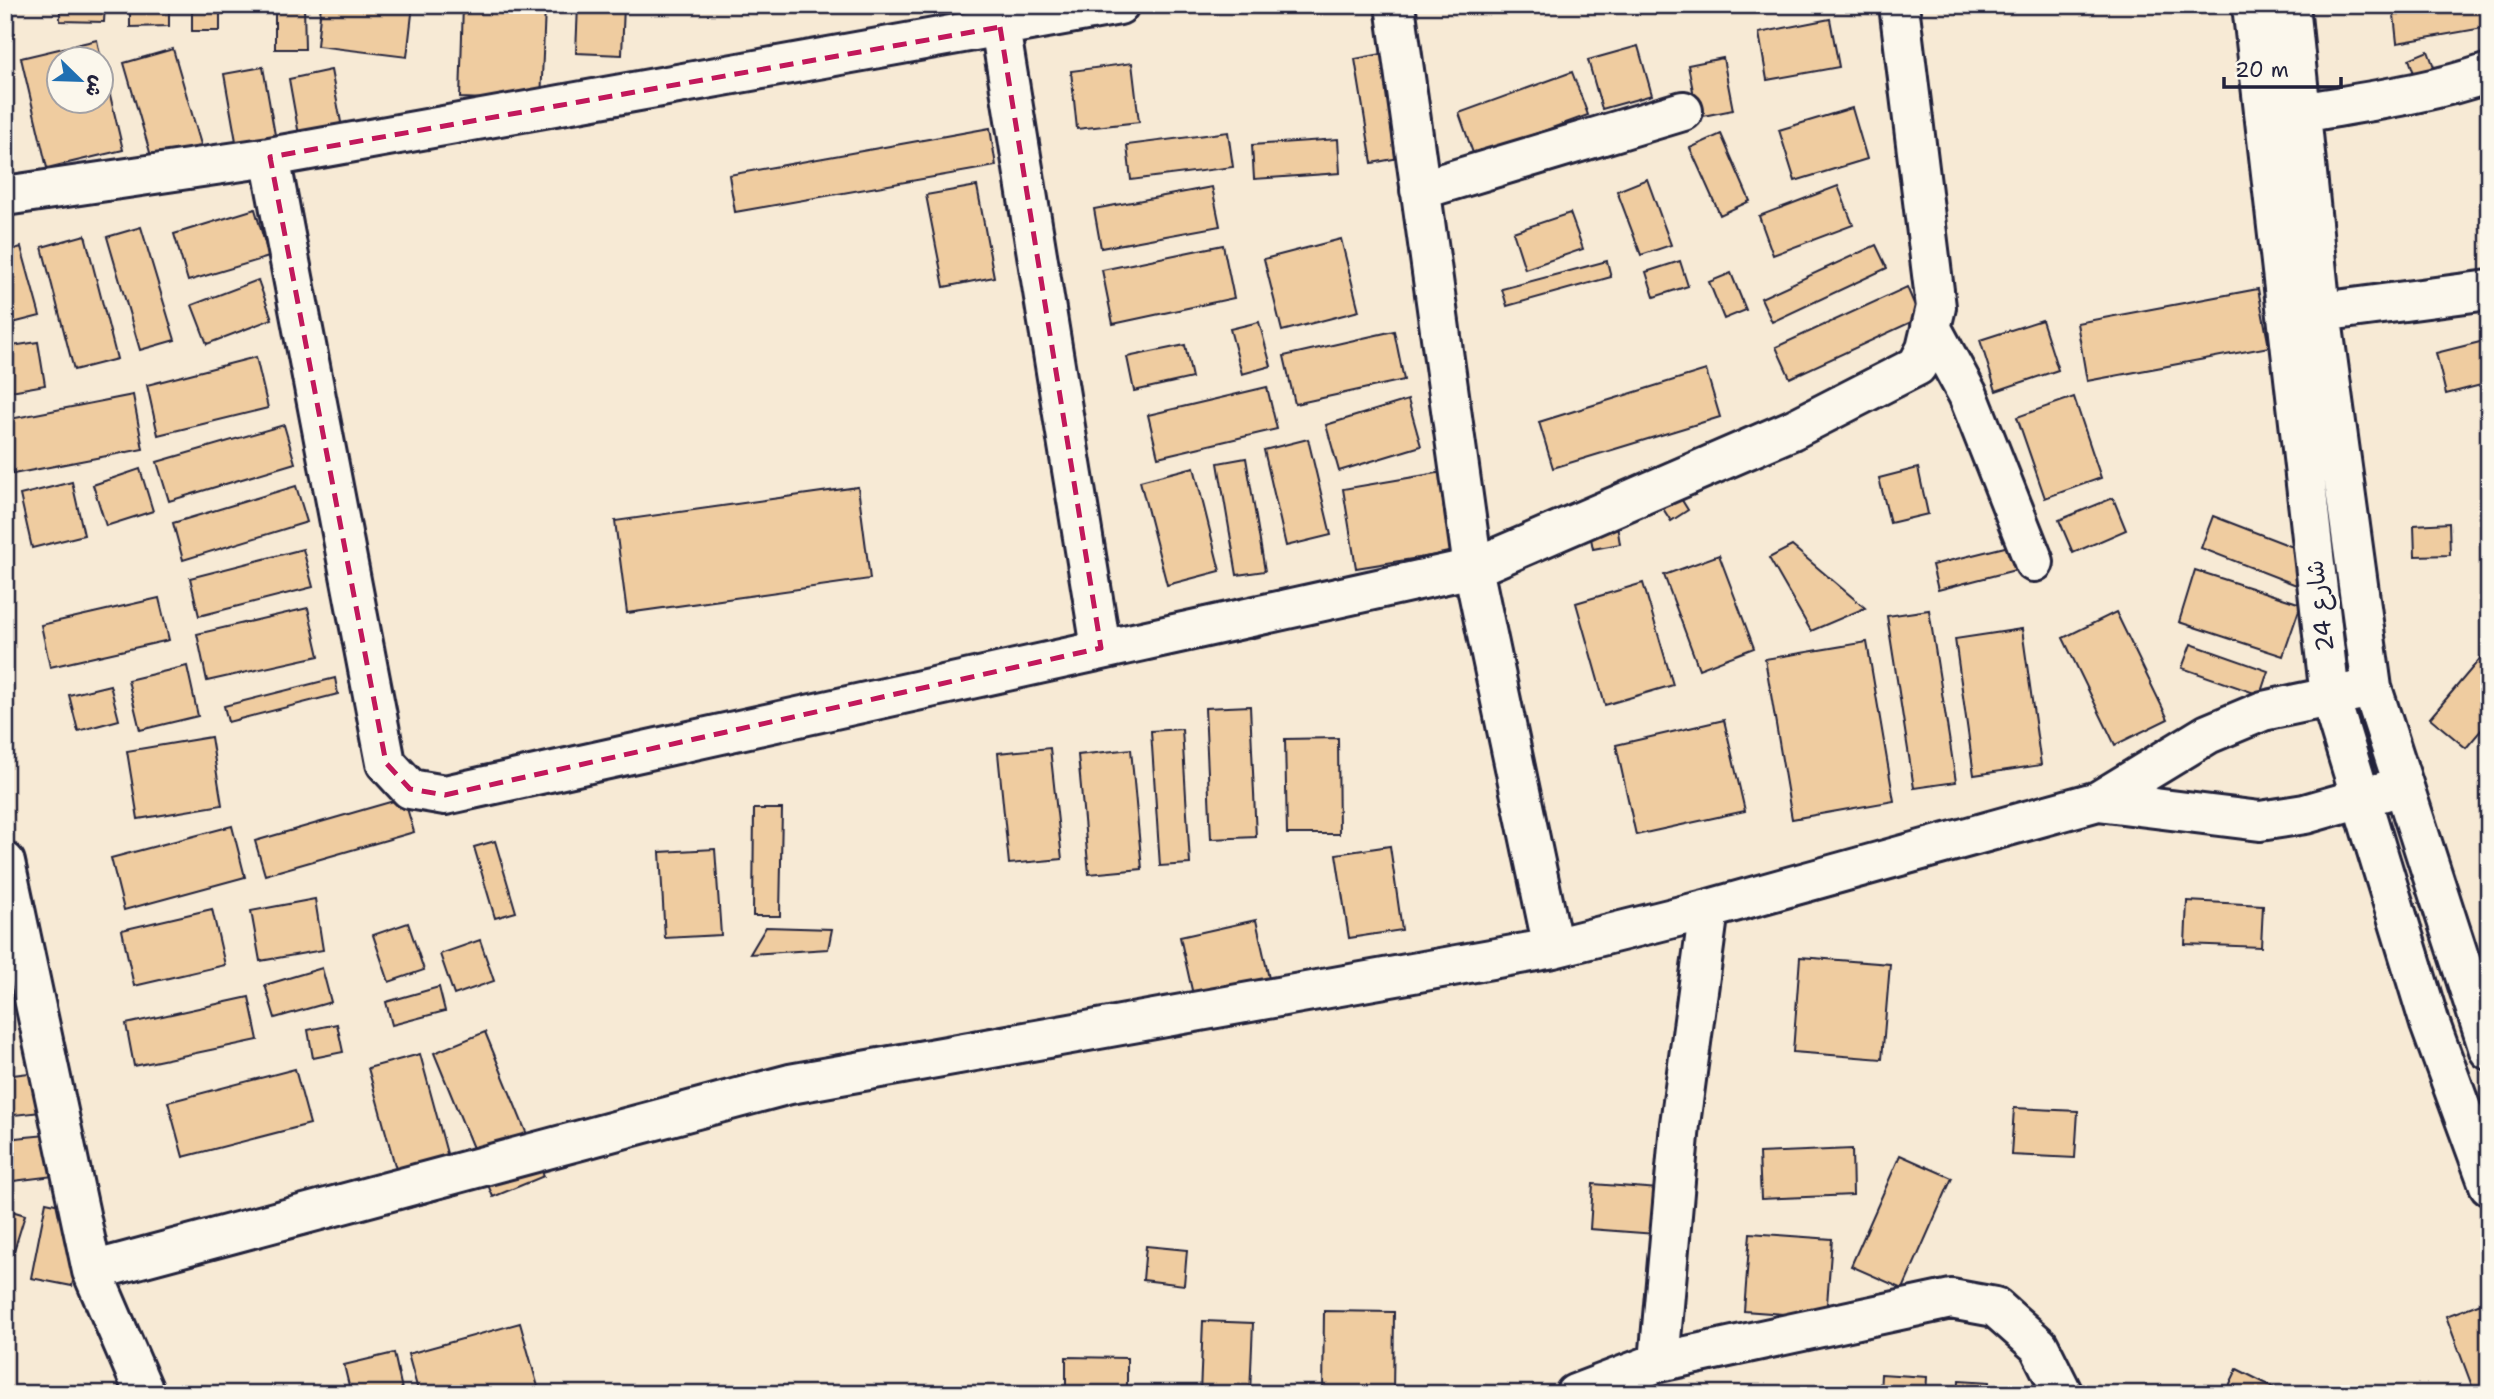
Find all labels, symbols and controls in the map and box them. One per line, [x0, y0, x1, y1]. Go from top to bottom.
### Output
north arrow [46, 46, 116, 116]
scale bar [2224, 46, 2342, 90]
text: 20 m [2235, 56, 2289, 84]
text: ش [80, 72, 111, 101]
street label: شارع 24 [2299, 558, 2342, 654]

